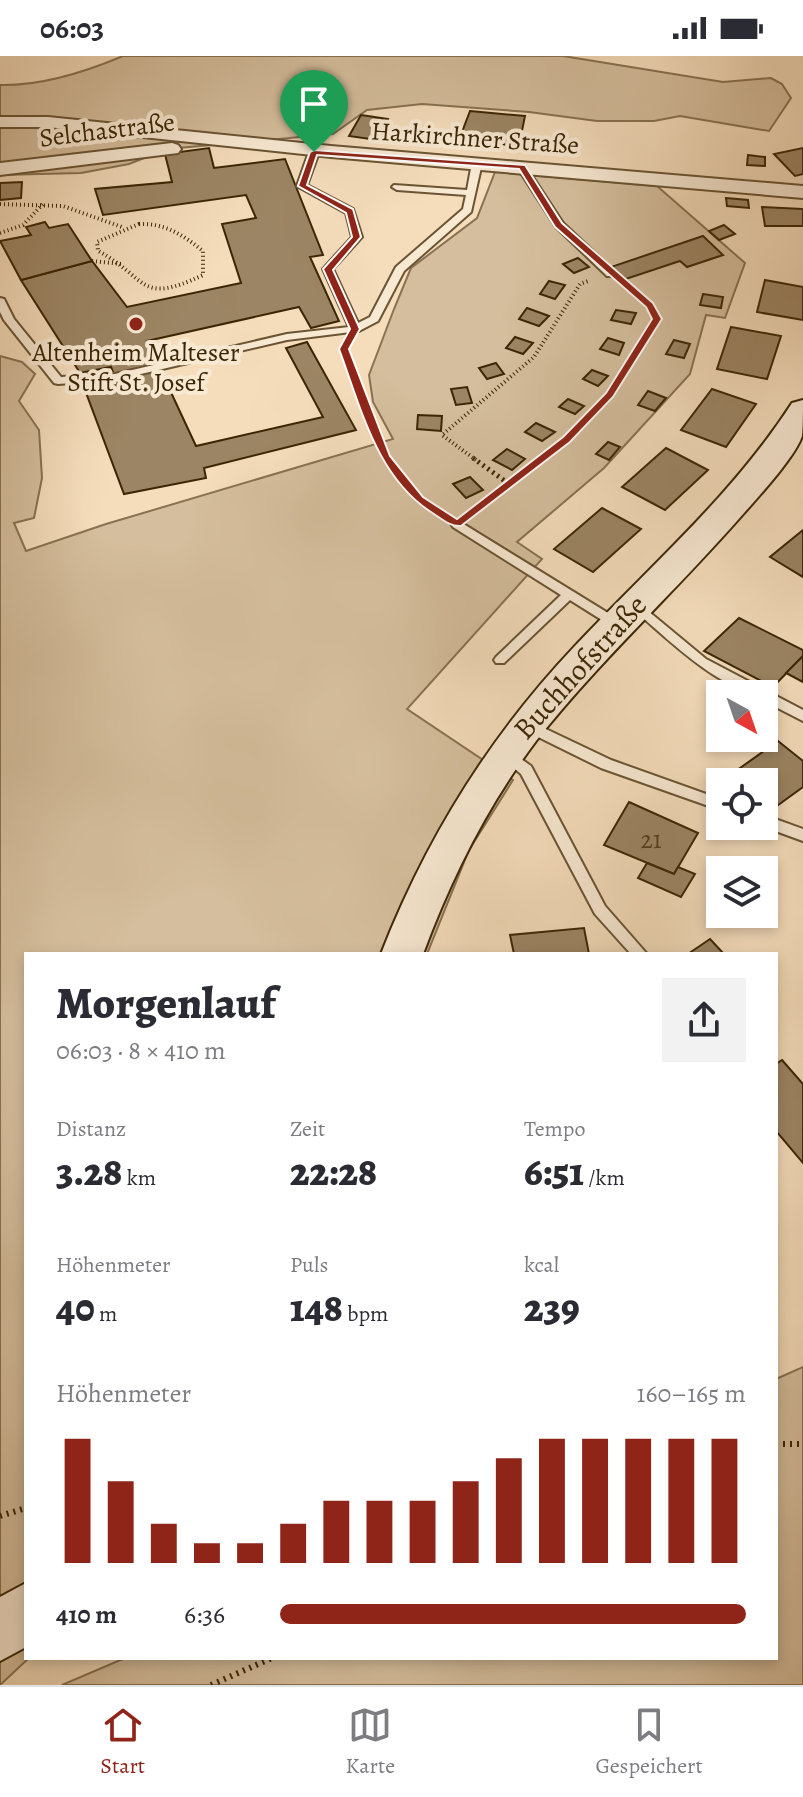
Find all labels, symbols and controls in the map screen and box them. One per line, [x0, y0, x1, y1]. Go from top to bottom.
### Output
text: 06:03 [40, 8, 104, 48]
pin [280, 70, 348, 152]
icon: arrive [292, 82, 336, 126]
street label: Selchastraße [37, 104, 177, 156]
street label: Harkirchner Straße [370, 113, 580, 163]
marker: Altenheim Malteser Stift St. Josef [127, 315, 145, 333]
place label: Altenheim Malteser Stift St. Josef [31, 335, 240, 400]
street label: Buchhofstraße [504, 586, 656, 748]
north arrow [706, 680, 778, 752]
map controls [706, 680, 778, 928]
button: locate [706, 768, 778, 840]
house number: 21 [640, 822, 662, 857]
button: layers [706, 856, 778, 928]
text: Morgenlauf [56, 973, 275, 1033]
button: share [662, 978, 746, 1062]
text: 06:03 · 8 × 410 m [56, 1033, 226, 1068]
text: Distanz [56, 1114, 126, 1144]
text: Zeit [290, 1114, 325, 1144]
text: Tempo [524, 1114, 585, 1144]
text: 3.28 [56, 1144, 122, 1199]
text: 22:28 [290, 1144, 377, 1199]
text: 6:51 [524, 1144, 584, 1199]
text: km [122, 1163, 156, 1193]
text: /km [584, 1163, 625, 1193]
text: Höhenmeter [56, 1250, 170, 1280]
text: Puls [290, 1250, 328, 1280]
text: kcal [524, 1250, 559, 1280]
text: 40 [56, 1280, 95, 1335]
text: 148 [290, 1280, 343, 1335]
text: 239 [524, 1280, 580, 1335]
text: m [95, 1299, 117, 1329]
text: bpm [343, 1299, 388, 1329]
text: Höhenmeter [56, 1376, 191, 1411]
text: 160–165 m [637, 1376, 746, 1411]
text: 410 m [56, 1597, 117, 1632]
text: 6:36 [184, 1597, 225, 1632]
tab: Start [100, 1703, 145, 1781]
tab: Karte [346, 1703, 395, 1781]
tab: Gespeichert [596, 1703, 703, 1781]

